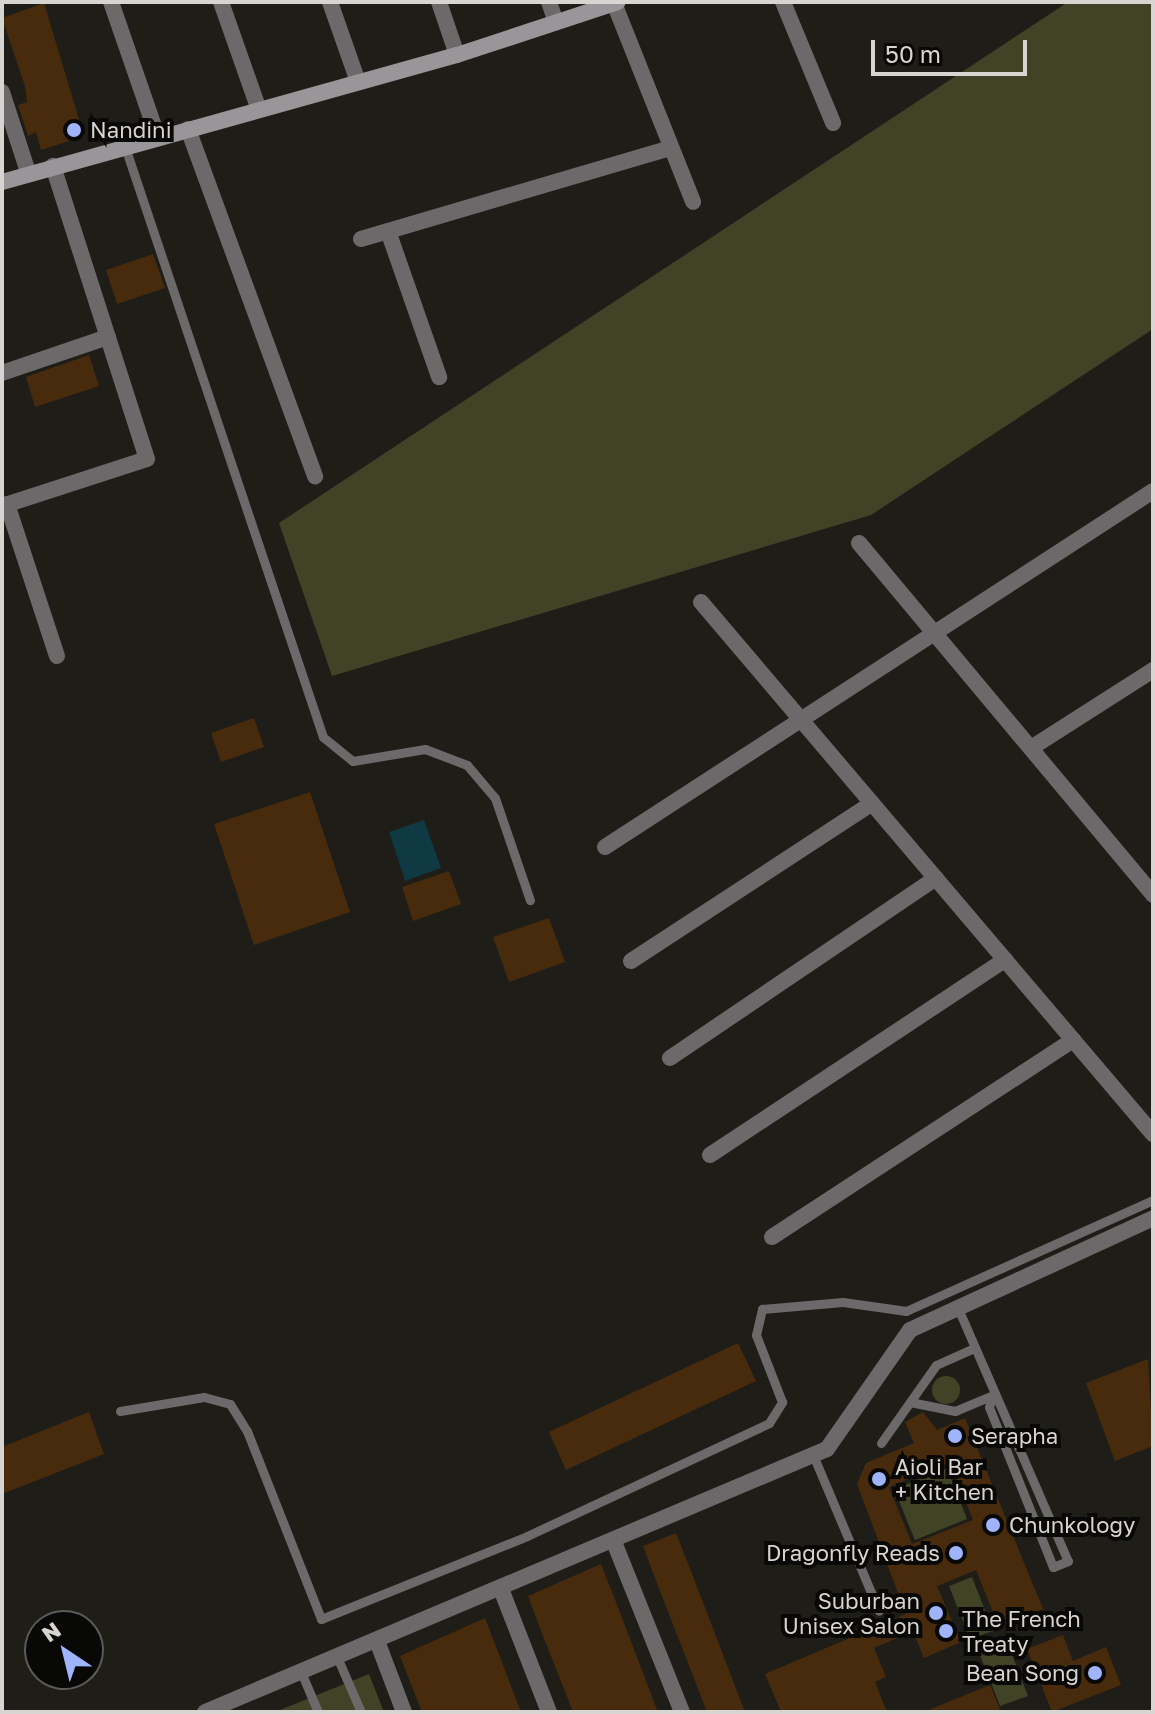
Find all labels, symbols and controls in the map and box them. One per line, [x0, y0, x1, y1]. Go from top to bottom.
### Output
scale bar [875, 24, 1031, 74]
text: 50 m [885, 39, 941, 68]
place label: Nandini [90, 117, 172, 143]
marker: Nandini [65, 121, 83, 139]
place label: Serapha [971, 1423, 1058, 1449]
marker: Serapha [946, 1427, 964, 1445]
place label: Aioli Bar + Kitchen [895, 1453, 994, 1504]
marker: Aioli Bar + Kitchen [870, 1470, 888, 1488]
place label: Chunkology [1009, 1512, 1135, 1538]
marker: Chunkology [984, 1516, 1002, 1534]
place label: Dragonfly Reads [766, 1540, 940, 1566]
marker: Dragonfly Reads [947, 1544, 965, 1562]
place label: Suburban Unisex Salon [783, 1587, 920, 1638]
marker: Suburban Unisex Salon [927, 1604, 945, 1622]
place label: The French Treaty [962, 1605, 1081, 1656]
north arrow [24, 1610, 104, 1690]
text: N [36, 1616, 66, 1647]
marker: The French Treaty [937, 1622, 955, 1640]
place label: Bean Song [966, 1660, 1079, 1686]
marker: Bean Song [1086, 1664, 1104, 1682]

